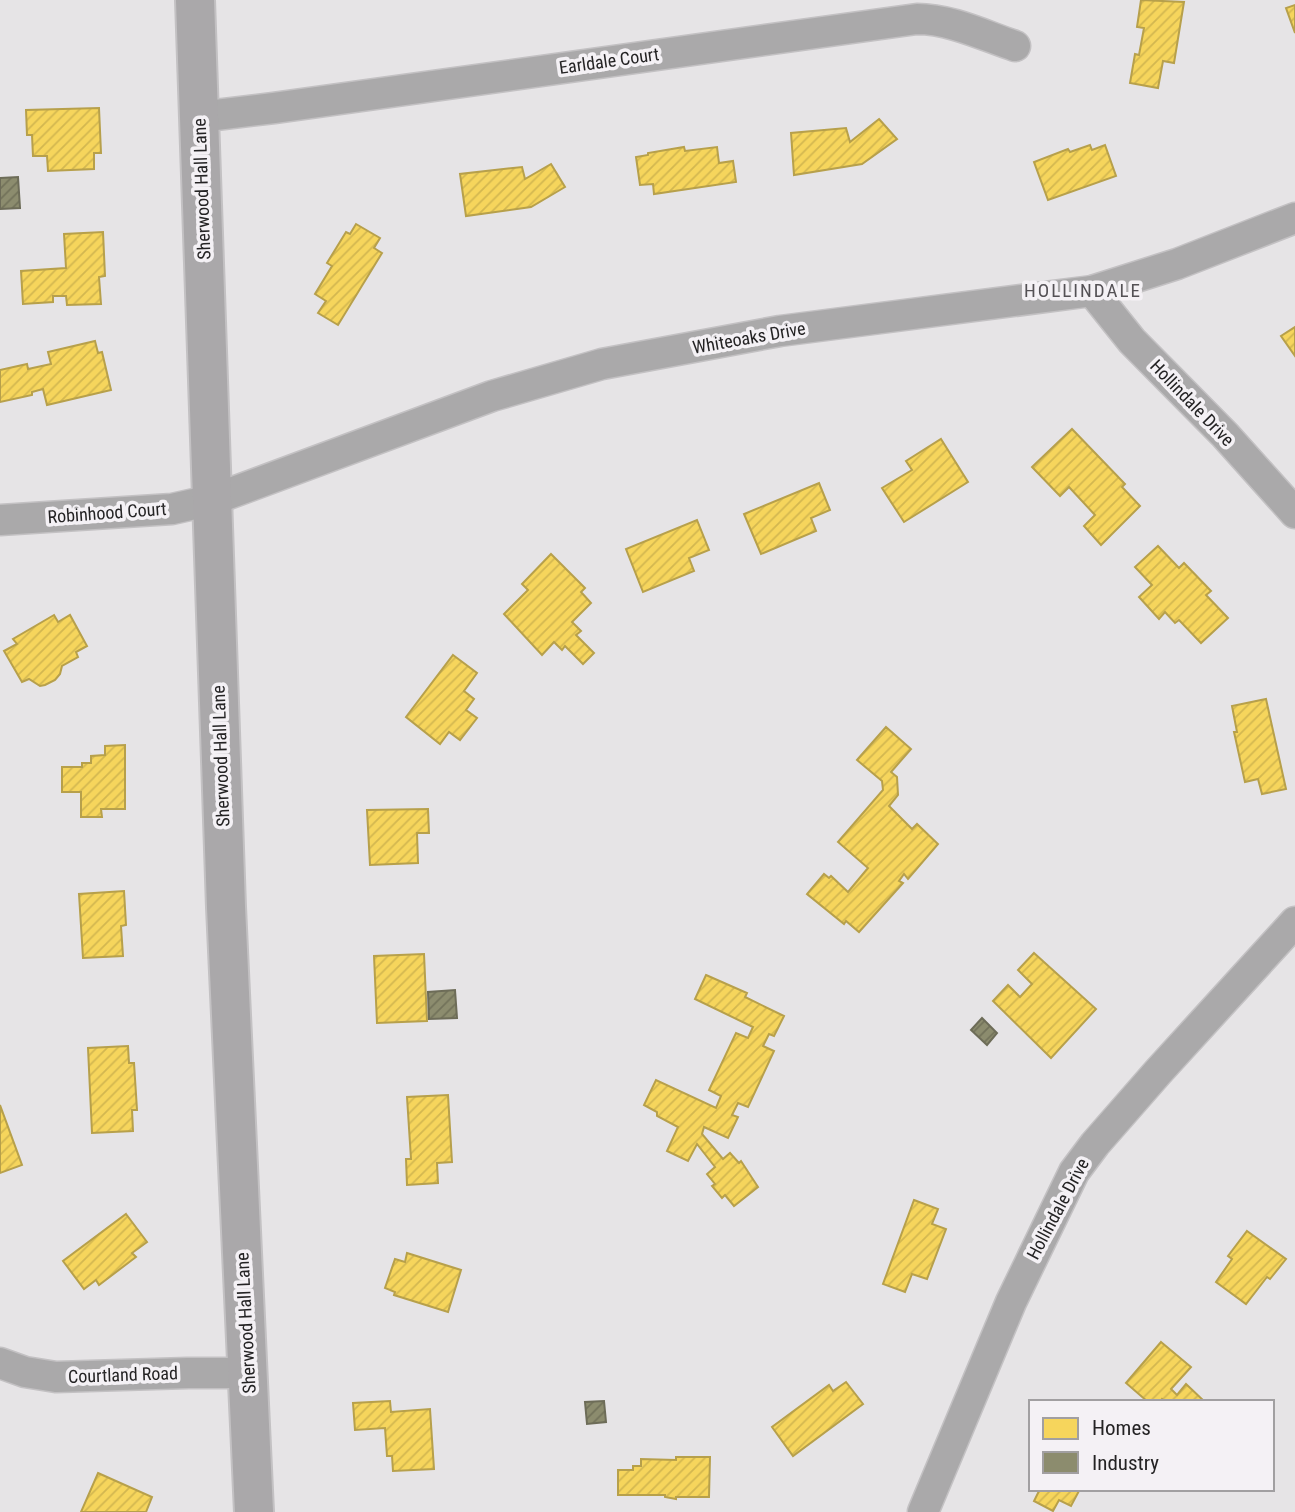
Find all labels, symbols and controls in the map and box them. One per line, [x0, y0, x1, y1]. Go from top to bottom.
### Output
street label: Earldale Court [558, 43, 660, 78]
street label: Sherwood Hall Lane [189, 118, 214, 260]
district label: HOLLINDALE [1024, 279, 1142, 302]
street label: Whiteoaks Drive [691, 317, 807, 358]
street label: Hollindale Drive [1146, 355, 1239, 450]
street label: Robinhood Court [47, 498, 167, 527]
street label: Sherwood Hall Lane [208, 685, 233, 827]
street label: Hollindale Drive [1022, 1155, 1093, 1263]
street label: Sherwood Hall Lane [231, 1252, 260, 1394]
street label: Courtland Road [68, 1362, 178, 1387]
legend [1029, 1400, 1274, 1491]
text: Homes [1092, 1416, 1151, 1440]
text: Industry [1092, 1451, 1159, 1475]

